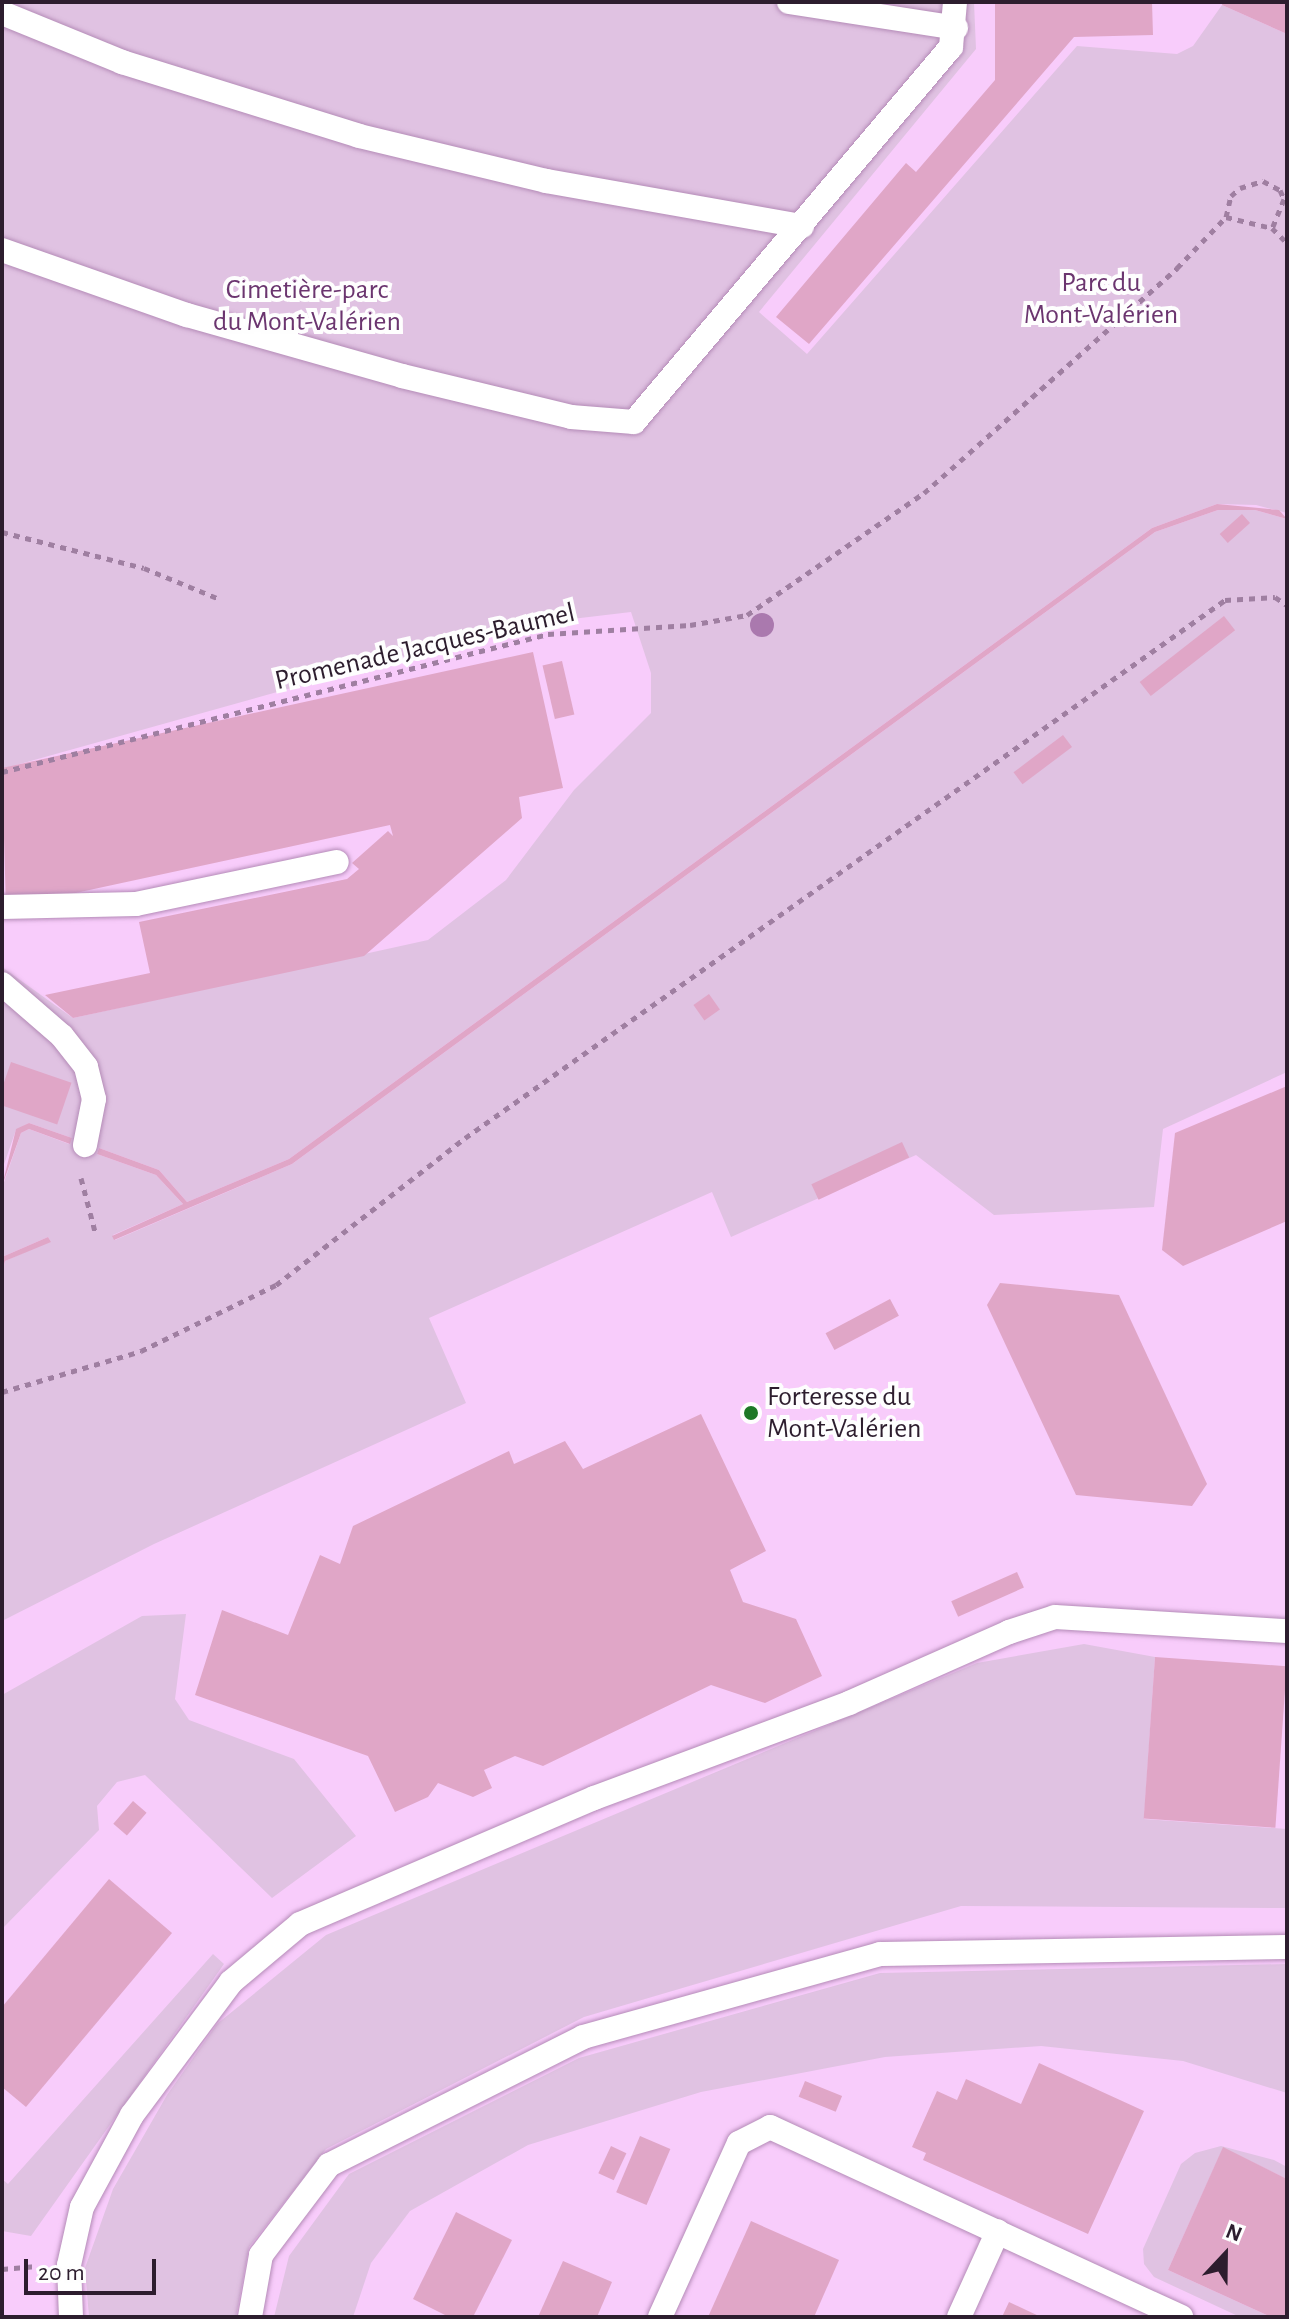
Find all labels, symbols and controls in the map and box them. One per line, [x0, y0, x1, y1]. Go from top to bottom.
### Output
park label: Parc du Mont-Valérien [1024, 266, 1178, 332]
park label: Cimetière-parc du Mont-Valérien [213, 273, 401, 339]
street label: Promenade Jacques-Baumel [272, 596, 578, 698]
place label: Forteresse du Mont-Valérien [767, 1380, 922, 1446]
marker: Forteresse du Mont-Valérien [742, 1404, 760, 1422]
north arrow [1185, 2215, 1265, 2295]
text: N [1223, 2220, 1245, 2246]
scale bar [28, 2243, 160, 2293]
text: 20 m [38, 2261, 85, 2285]

